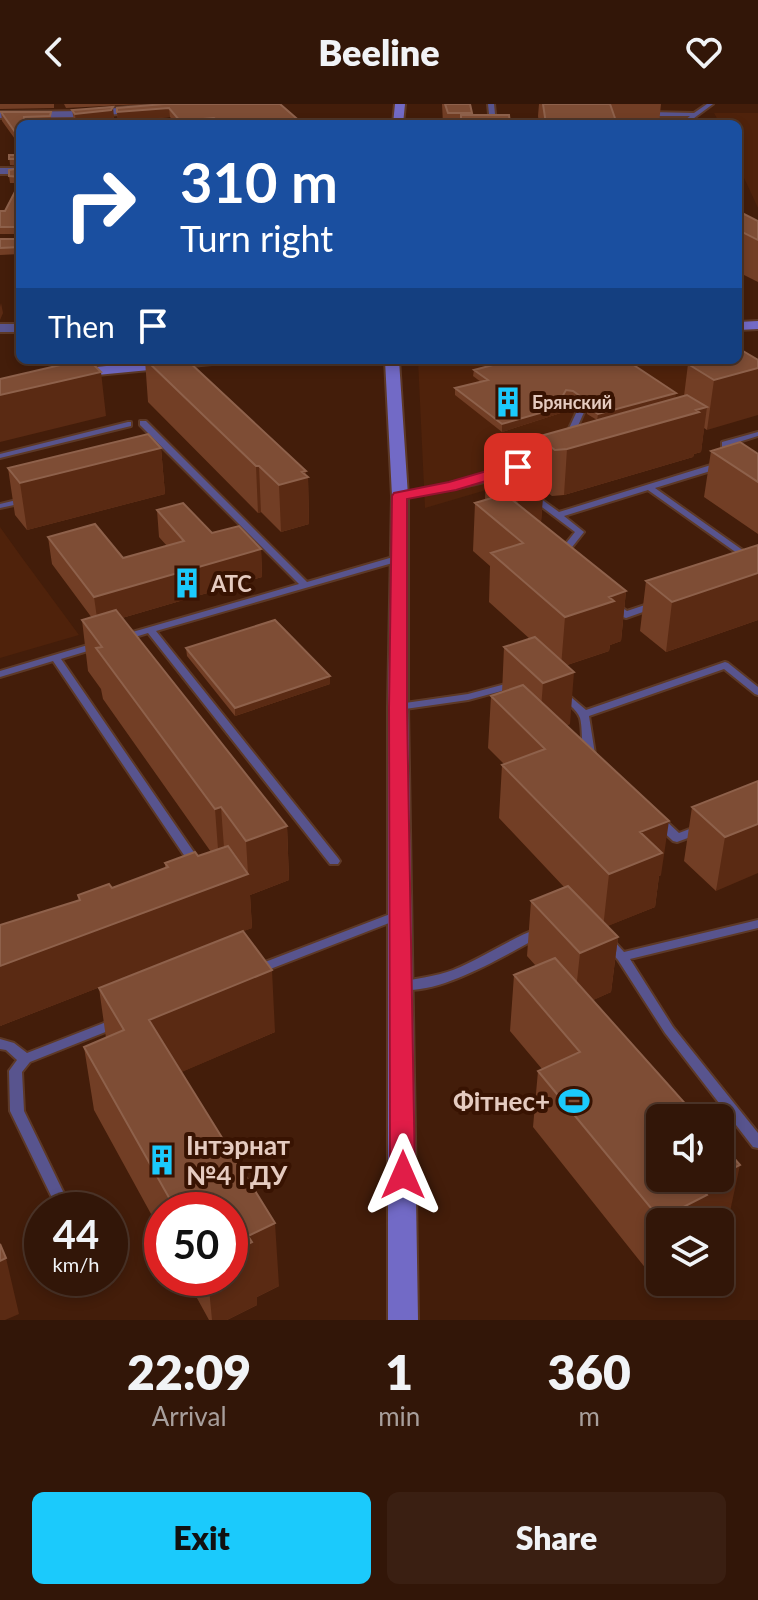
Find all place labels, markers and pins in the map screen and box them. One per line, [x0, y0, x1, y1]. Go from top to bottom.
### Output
building icon: Брянский [491, 385, 525, 419]
place label: Брянский [532, 391, 612, 413]
pin [484, 433, 552, 501]
building icon: АТС [170, 566, 204, 600]
place label: АТС [210, 570, 252, 597]
sports icon: Фітнес+ [557, 1084, 591, 1118]
place label: Фітнес+ [453, 1085, 550, 1117]
place label: Інтэрнат №4 ГДУ [186, 1129, 291, 1191]
building icon: Інтэрнат №4 ГДУ [145, 1143, 179, 1177]

